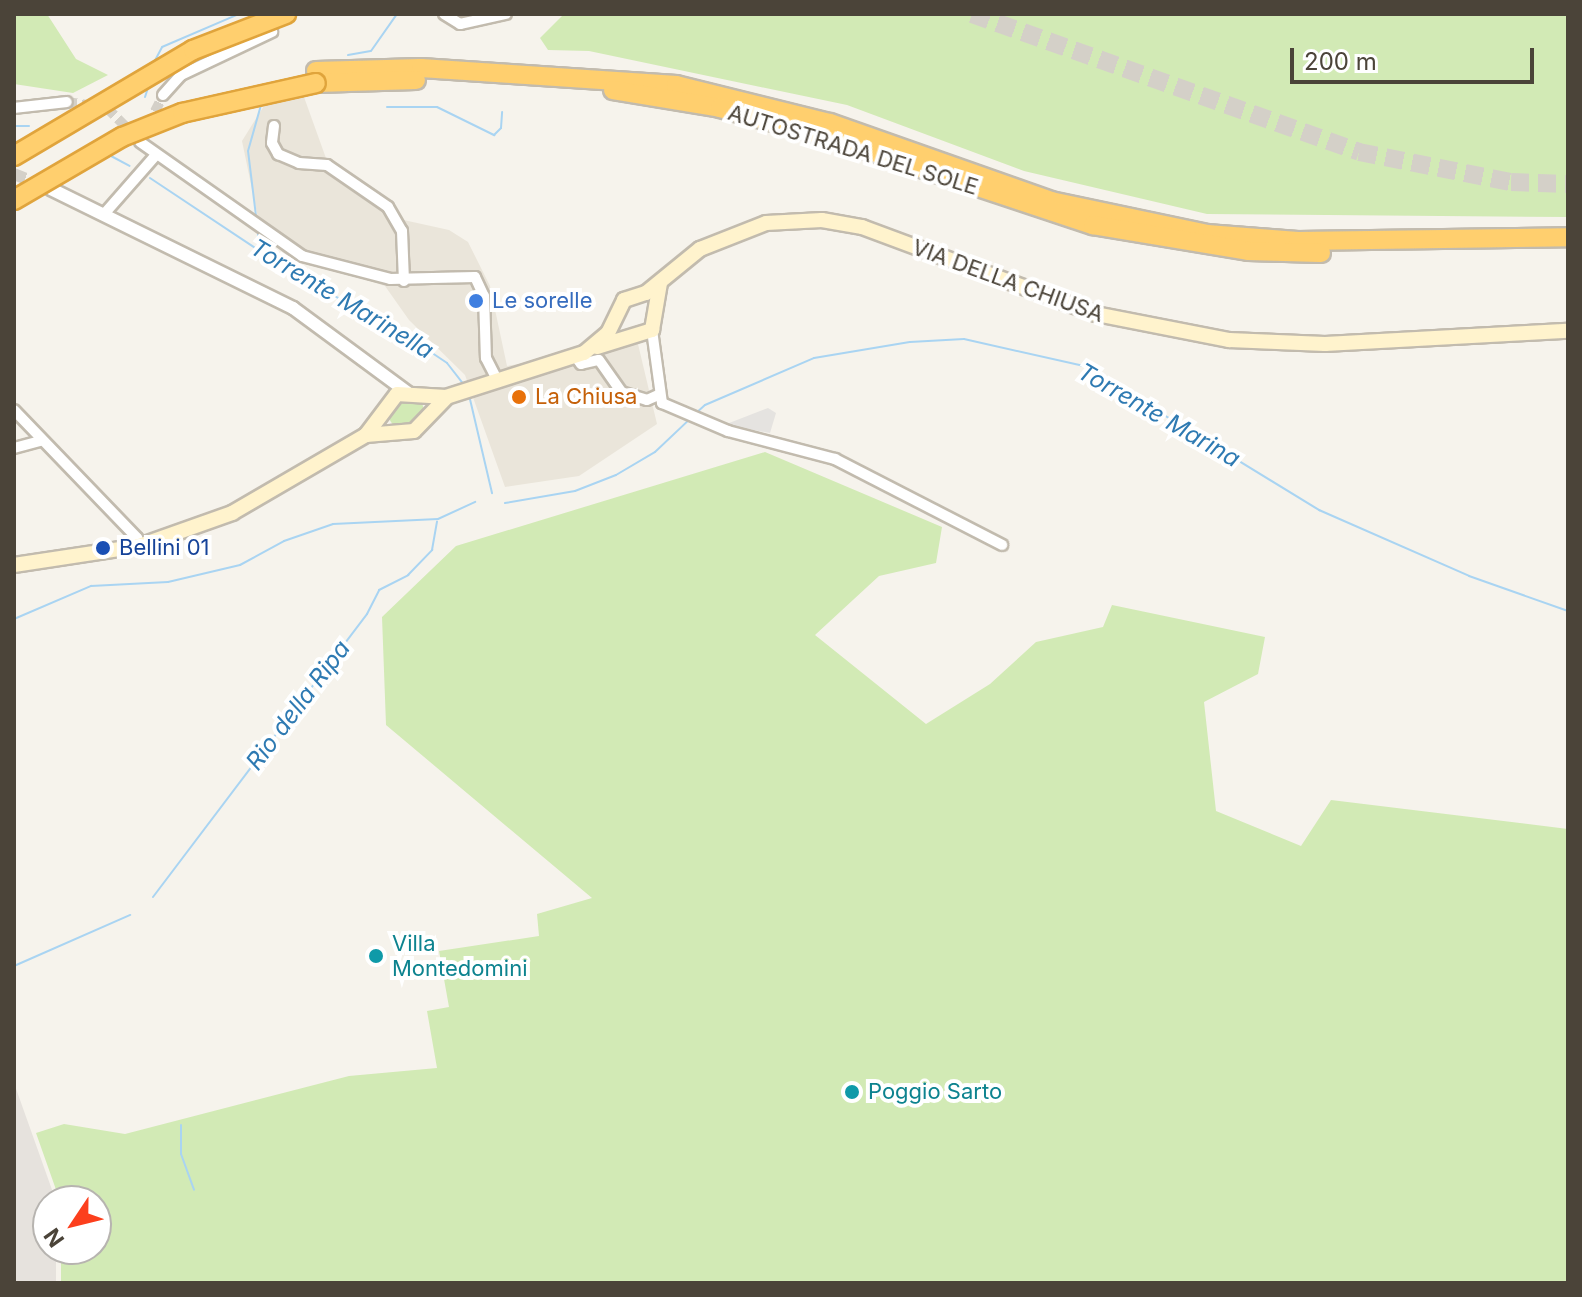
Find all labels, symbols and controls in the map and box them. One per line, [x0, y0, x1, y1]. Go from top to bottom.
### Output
scale bar [1294, 32, 1538, 82]
text: 200 m [1304, 47, 1377, 76]
street label: AUTOSTRADA DEL SOLE [725, 99, 981, 201]
water label: Torrente Marinella [245, 233, 439, 365]
street label: VIA DELLA CHIUSA [909, 234, 1107, 328]
place label: Le sorelle [492, 288, 592, 314]
marker: Le sorelle [467, 292, 485, 310]
water label: Torrente Marina [1073, 357, 1245, 473]
place label: La Chiusa [535, 384, 637, 410]
marker: La Chiusa [510, 388, 528, 406]
place label: Bellini 01 [119, 535, 210, 561]
marker: Bellini 01 [94, 539, 112, 557]
water label: Rio della Ripa [240, 635, 356, 775]
place label: Villa Montedomini [392, 930, 527, 982]
marker: Villa Montedomini [367, 947, 385, 965]
place label: Poggio Sarto [868, 1079, 1002, 1105]
marker: Poggio Sarto [843, 1083, 861, 1101]
north arrow [32, 1185, 112, 1265]
text: N [39, 1223, 69, 1252]

